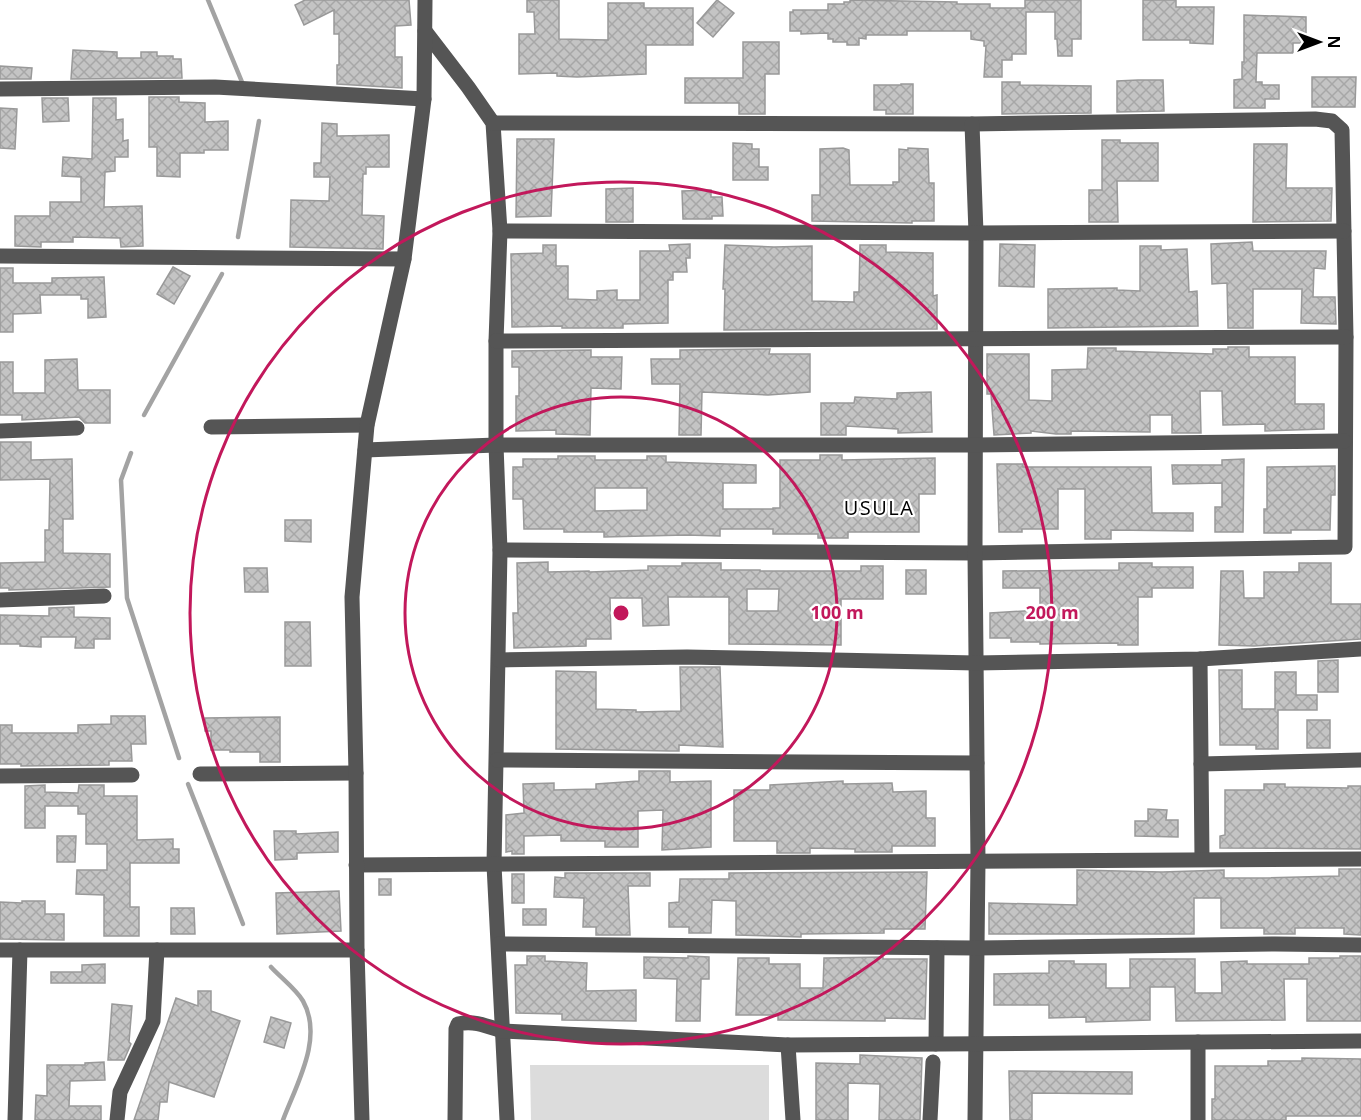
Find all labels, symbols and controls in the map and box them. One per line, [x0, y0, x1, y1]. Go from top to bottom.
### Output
north arrow [1289, 12, 1349, 72]
text: N [1323, 35, 1345, 49]
district label: USULA [844, 494, 914, 521]
text: 100 m [810, 600, 864, 624]
text: 200 m [1025, 600, 1079, 624]
centre of rings [611, 603, 631, 623]

